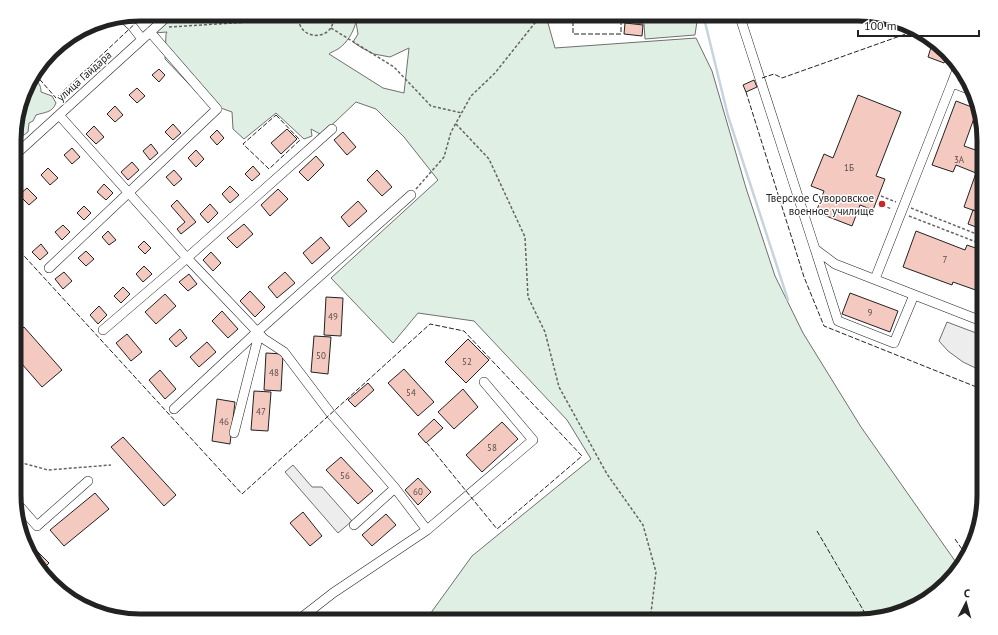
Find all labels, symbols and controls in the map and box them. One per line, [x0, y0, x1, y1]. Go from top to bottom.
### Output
scale bar [858, 12, 979, 38]
text: 100 m [864, 18, 897, 33]
street label: улица Гайдара [54, 48, 114, 104]
house number: 3А [954, 154, 965, 165]
house number: 1Б [844, 162, 854, 173]
place label: Тверское Суворовское военное училище [766, 191, 874, 218]
marker: Тверское Суворовское военное училище [877, 199, 887, 209]
house number: 7 [943, 254, 948, 265]
house number: 9 [868, 307, 873, 318]
house number: 49 [328, 311, 338, 322]
house number: 50 [316, 350, 326, 361]
house number: 52 [462, 356, 472, 367]
house number: 48 [269, 367, 279, 378]
house number: 54 [406, 387, 416, 398]
house number: 47 [256, 406, 266, 417]
house number: 46 [219, 416, 229, 427]
house number: 58 [487, 442, 497, 453]
house number: 56 [340, 470, 350, 481]
house number: 60 [413, 486, 423, 497]
north arrow [946, 583, 986, 623]
text: С [963, 586, 971, 600]

